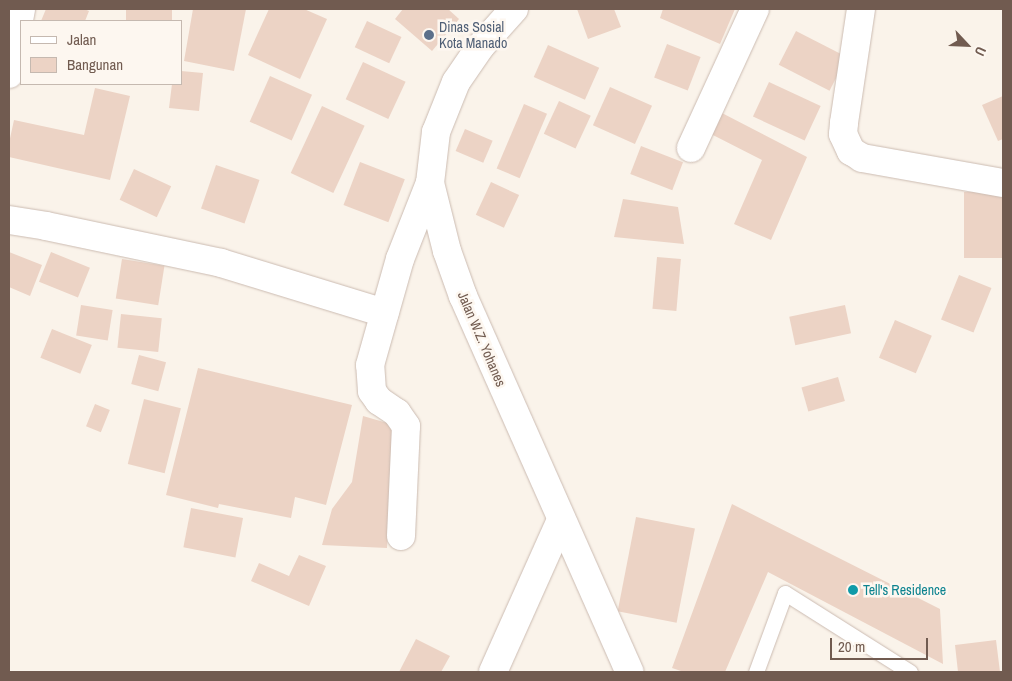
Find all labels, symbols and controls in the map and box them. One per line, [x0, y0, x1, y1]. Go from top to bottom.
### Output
place label: Dinas Sosial Kota Manado [439, 19, 507, 52]
legend [20, 20, 182, 85]
north arrow [942, 20, 992, 70]
text: Jalan [67, 29, 96, 50]
marker: Dinas Sosial Kota Manado [423, 29, 435, 41]
text: U [971, 44, 991, 59]
text: Bangunan [67, 54, 123, 75]
street label: Jalan W.Z. Yohanes [454, 289, 510, 389]
place label: Tell's Residence [863, 582, 946, 598]
marker: Tell's Residence [847, 584, 859, 596]
scale bar [832, 628, 930, 660]
text: 20 m [838, 636, 865, 657]

